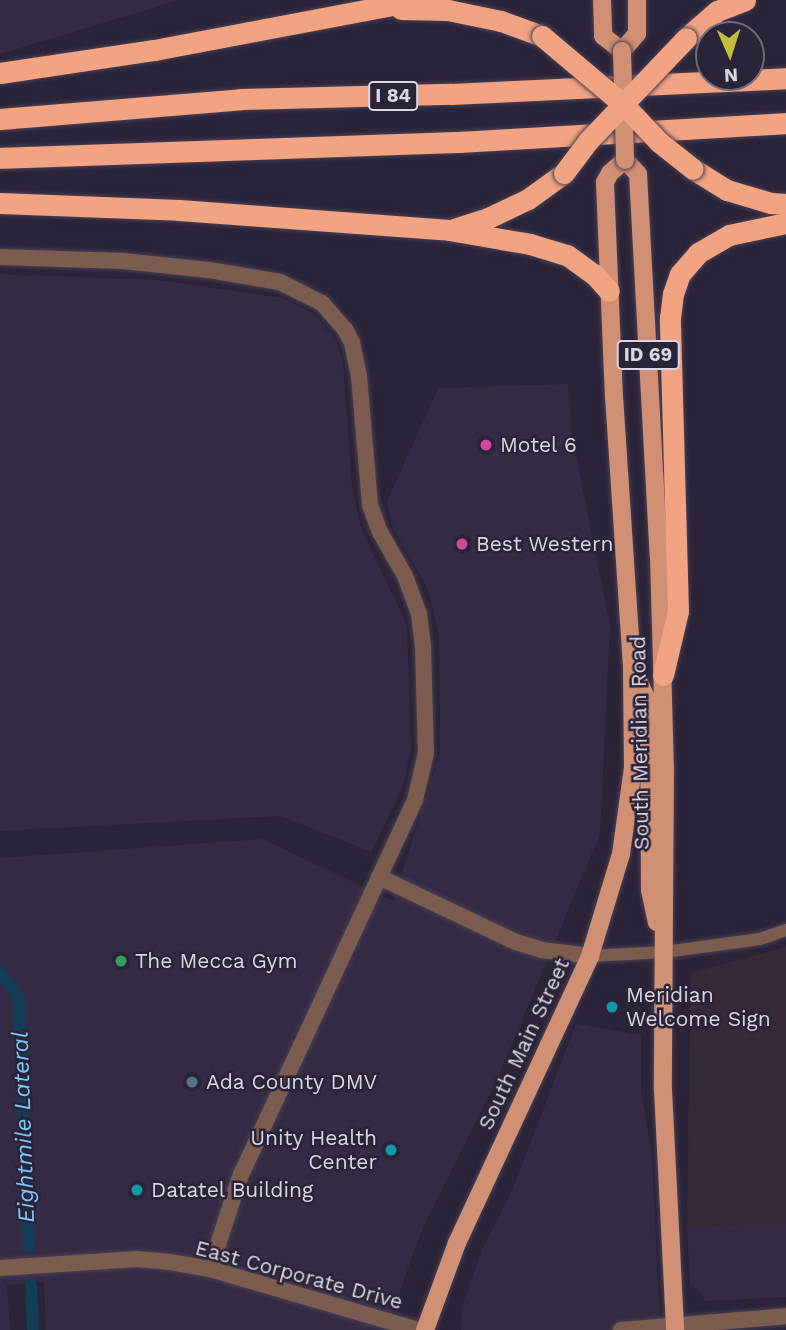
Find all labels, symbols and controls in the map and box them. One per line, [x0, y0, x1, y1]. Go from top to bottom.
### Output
north arrow [695, 21, 765, 91]
text: N [723, 64, 739, 87]
road number: I 84 [367, 80, 419, 111]
road number: ID 69 [616, 340, 680, 370]
place label: Motel 6 [500, 432, 577, 458]
marker: Motel 6 [478, 437, 494, 453]
place label: Best Western [476, 531, 614, 557]
marker: Best Western [454, 536, 470, 552]
street label: South Meridian Road [626, 636, 654, 850]
place label: The Mecca Gym [135, 948, 298, 974]
marker: The Mecca Gym [113, 953, 129, 969]
street label: South Main Street [473, 954, 575, 1134]
place label: Meridian Welcome Sign [626, 982, 771, 1032]
marker: Meridian Welcome Sign [604, 999, 620, 1015]
water label: Eightmile Lateral [7, 1031, 41, 1223]
place label: Ada County DMV [206, 1069, 378, 1095]
marker: Ada County DMV [184, 1074, 200, 1090]
place label: Unity Health Center [250, 1125, 377, 1175]
marker: Unity Health Center [383, 1142, 399, 1158]
place label: Datatel Building [151, 1177, 314, 1203]
marker: Datatel Building [129, 1182, 145, 1198]
street label: East Corporate Drive [193, 1235, 405, 1315]

